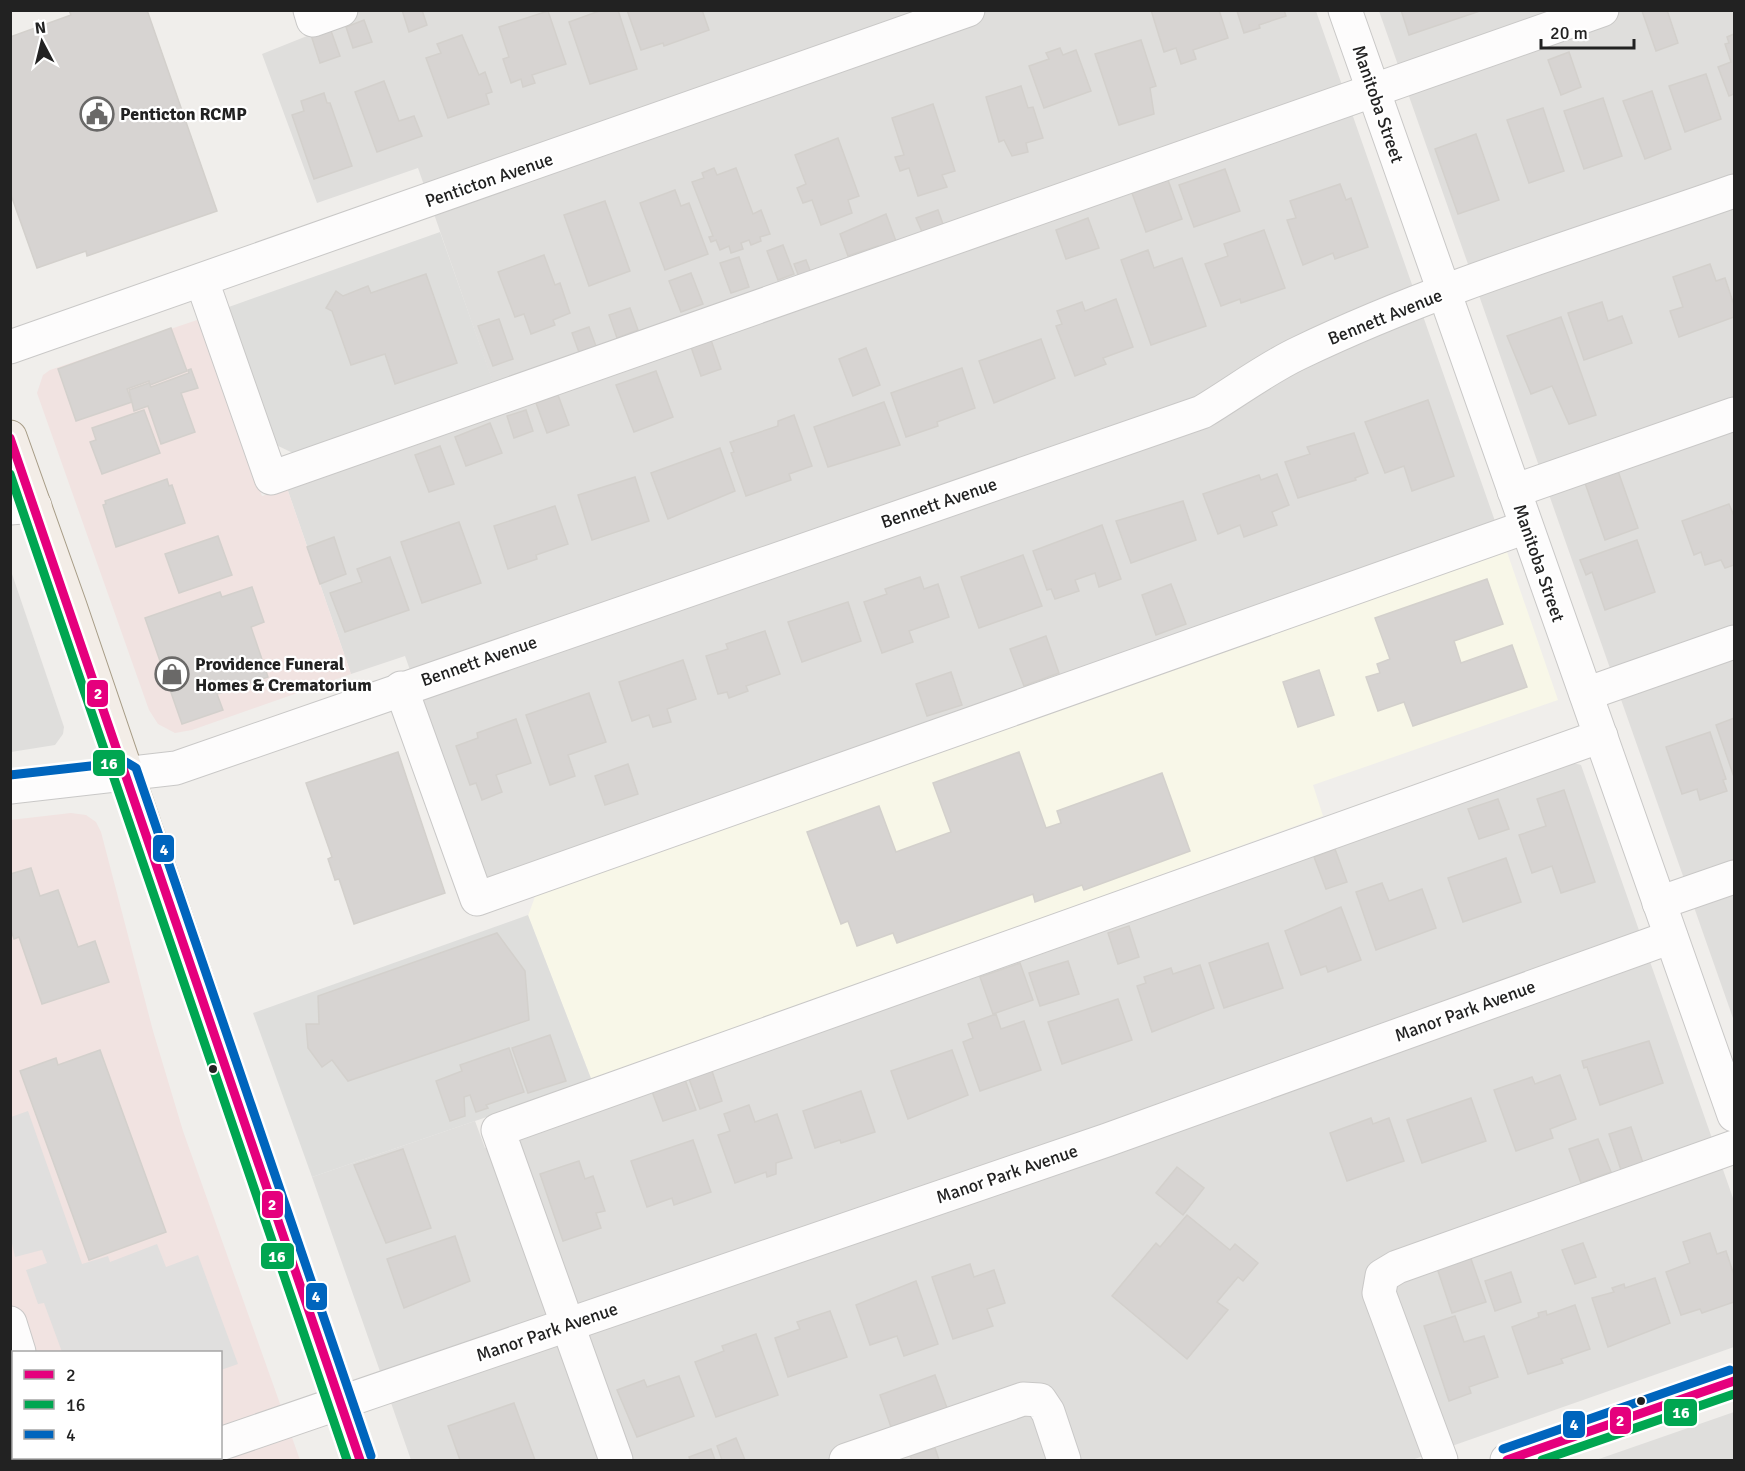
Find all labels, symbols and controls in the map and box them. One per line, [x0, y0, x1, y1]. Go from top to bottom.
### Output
north arrow [12, 12, 72, 72]
scale bar [1541, 12, 1634, 50]
text: N [34, 18, 47, 39]
text: 20 m [1550, 22, 1588, 44]
street label: Manitoba Street [1348, 42, 1408, 166]
public building icon: Penticton RCMP [79, 96, 115, 132]
place label: Penticton RCMP [120, 103, 247, 125]
street label: Penticton Avenue [422, 148, 556, 212]
street label: Bennett Avenue [1325, 284, 1445, 350]
street label: Bennett Avenue [878, 473, 1000, 533]
street label: Manitoba Street [1509, 501, 1569, 625]
street label: Bennett Avenue [418, 631, 540, 691]
place label: Providence Funeral Homes & Crematorium [195, 653, 372, 696]
shop icon: Providence Funeral Homes & Crematorium [154, 656, 190, 692]
line badge: 2 [86, 679, 109, 708]
text: 2 [94, 684, 102, 704]
line badge: 16 [92, 749, 126, 777]
text: 16 [100, 754, 118, 774]
line badge: 4 [152, 834, 175, 863]
text: 4 [160, 840, 169, 860]
street label: Manor Park Avenue [1392, 975, 1538, 1047]
unlabelled marker [207, 1063, 219, 1075]
street label: Manor Park Avenue [933, 1139, 1081, 1209]
line badge: 2 [261, 1190, 284, 1219]
text: 2 [268, 1195, 276, 1215]
line badge: 16 [260, 1242, 295, 1270]
text: 16 [268, 1247, 286, 1267]
line badge: 4 [305, 1282, 328, 1311]
text: 4 [312, 1287, 321, 1307]
street label: Manor Park Avenue [473, 1297, 621, 1367]
legend [12, 1351, 222, 1459]
text: 2 [66, 1364, 76, 1386]
text: 16 [66, 1394, 85, 1416]
unlabelled marker [1635, 1395, 1647, 1407]
line badge: 16 [1663, 1398, 1698, 1427]
text: 16 [1672, 1403, 1690, 1423]
line badge: 2 [1609, 1406, 1632, 1435]
line badge: 4 [1562, 1410, 1586, 1439]
text: 2 [1616, 1411, 1624, 1431]
text: 4 [1570, 1415, 1579, 1435]
text: 4 [66, 1424, 76, 1446]

